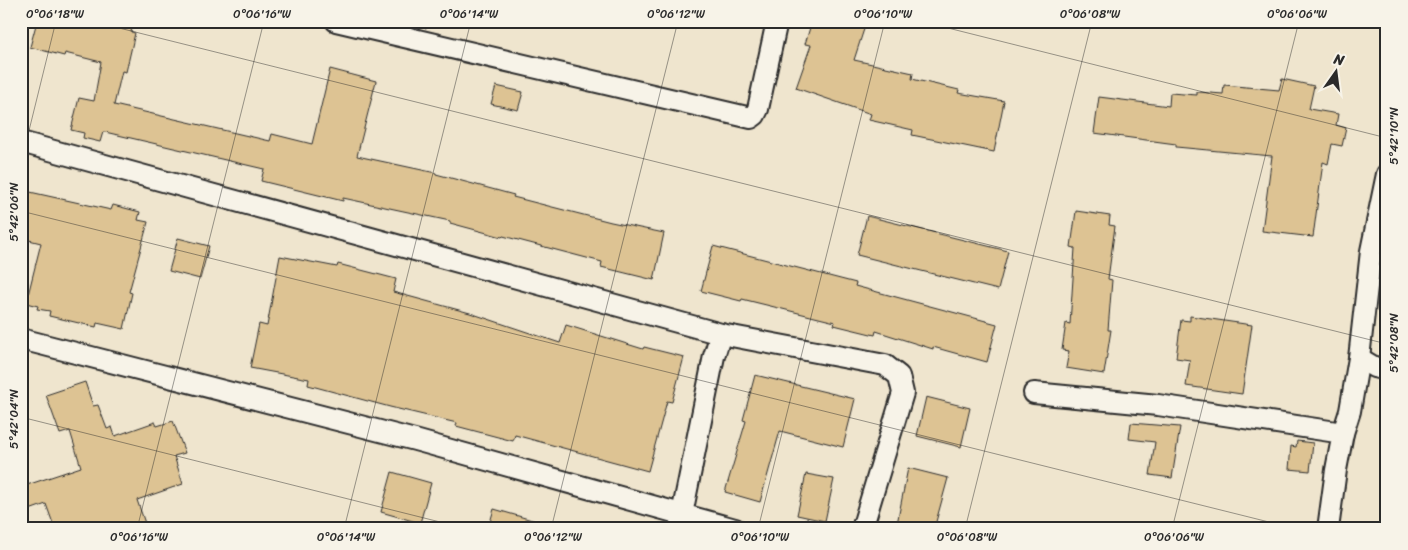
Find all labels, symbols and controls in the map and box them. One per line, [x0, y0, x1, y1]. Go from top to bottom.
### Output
text: 0°06'18"W [26, 3, 85, 25]
text: 0°06'16"W [233, 3, 292, 25]
text: 0°06'14"W [440, 3, 499, 25]
text: 0°06'12"W [647, 3, 706, 25]
text: 0°06'10"W [854, 3, 913, 25]
text: 0°06'08"W [1060, 3, 1121, 25]
text: 0°06'06"W [1267, 3, 1328, 25]
text: N [1330, 46, 1347, 73]
north arrow [1310, 48, 1360, 98]
text: 5°42'10"N [1383, 107, 1405, 165]
text: 5°42'06"N [3, 182, 25, 242]
text: 5°42'08"N [1383, 313, 1405, 373]
text: 5°42'04"N [3, 388, 25, 449]
text: 0°06'16"W [110, 526, 169, 548]
text: 0°06'14"W [317, 526, 376, 548]
text: 0°06'12"W [524, 526, 583, 548]
text: 0°06'10"W [731, 526, 790, 548]
text: 0°06'08"W [937, 526, 998, 548]
text: 0°06'06"W [1144, 526, 1205, 548]

